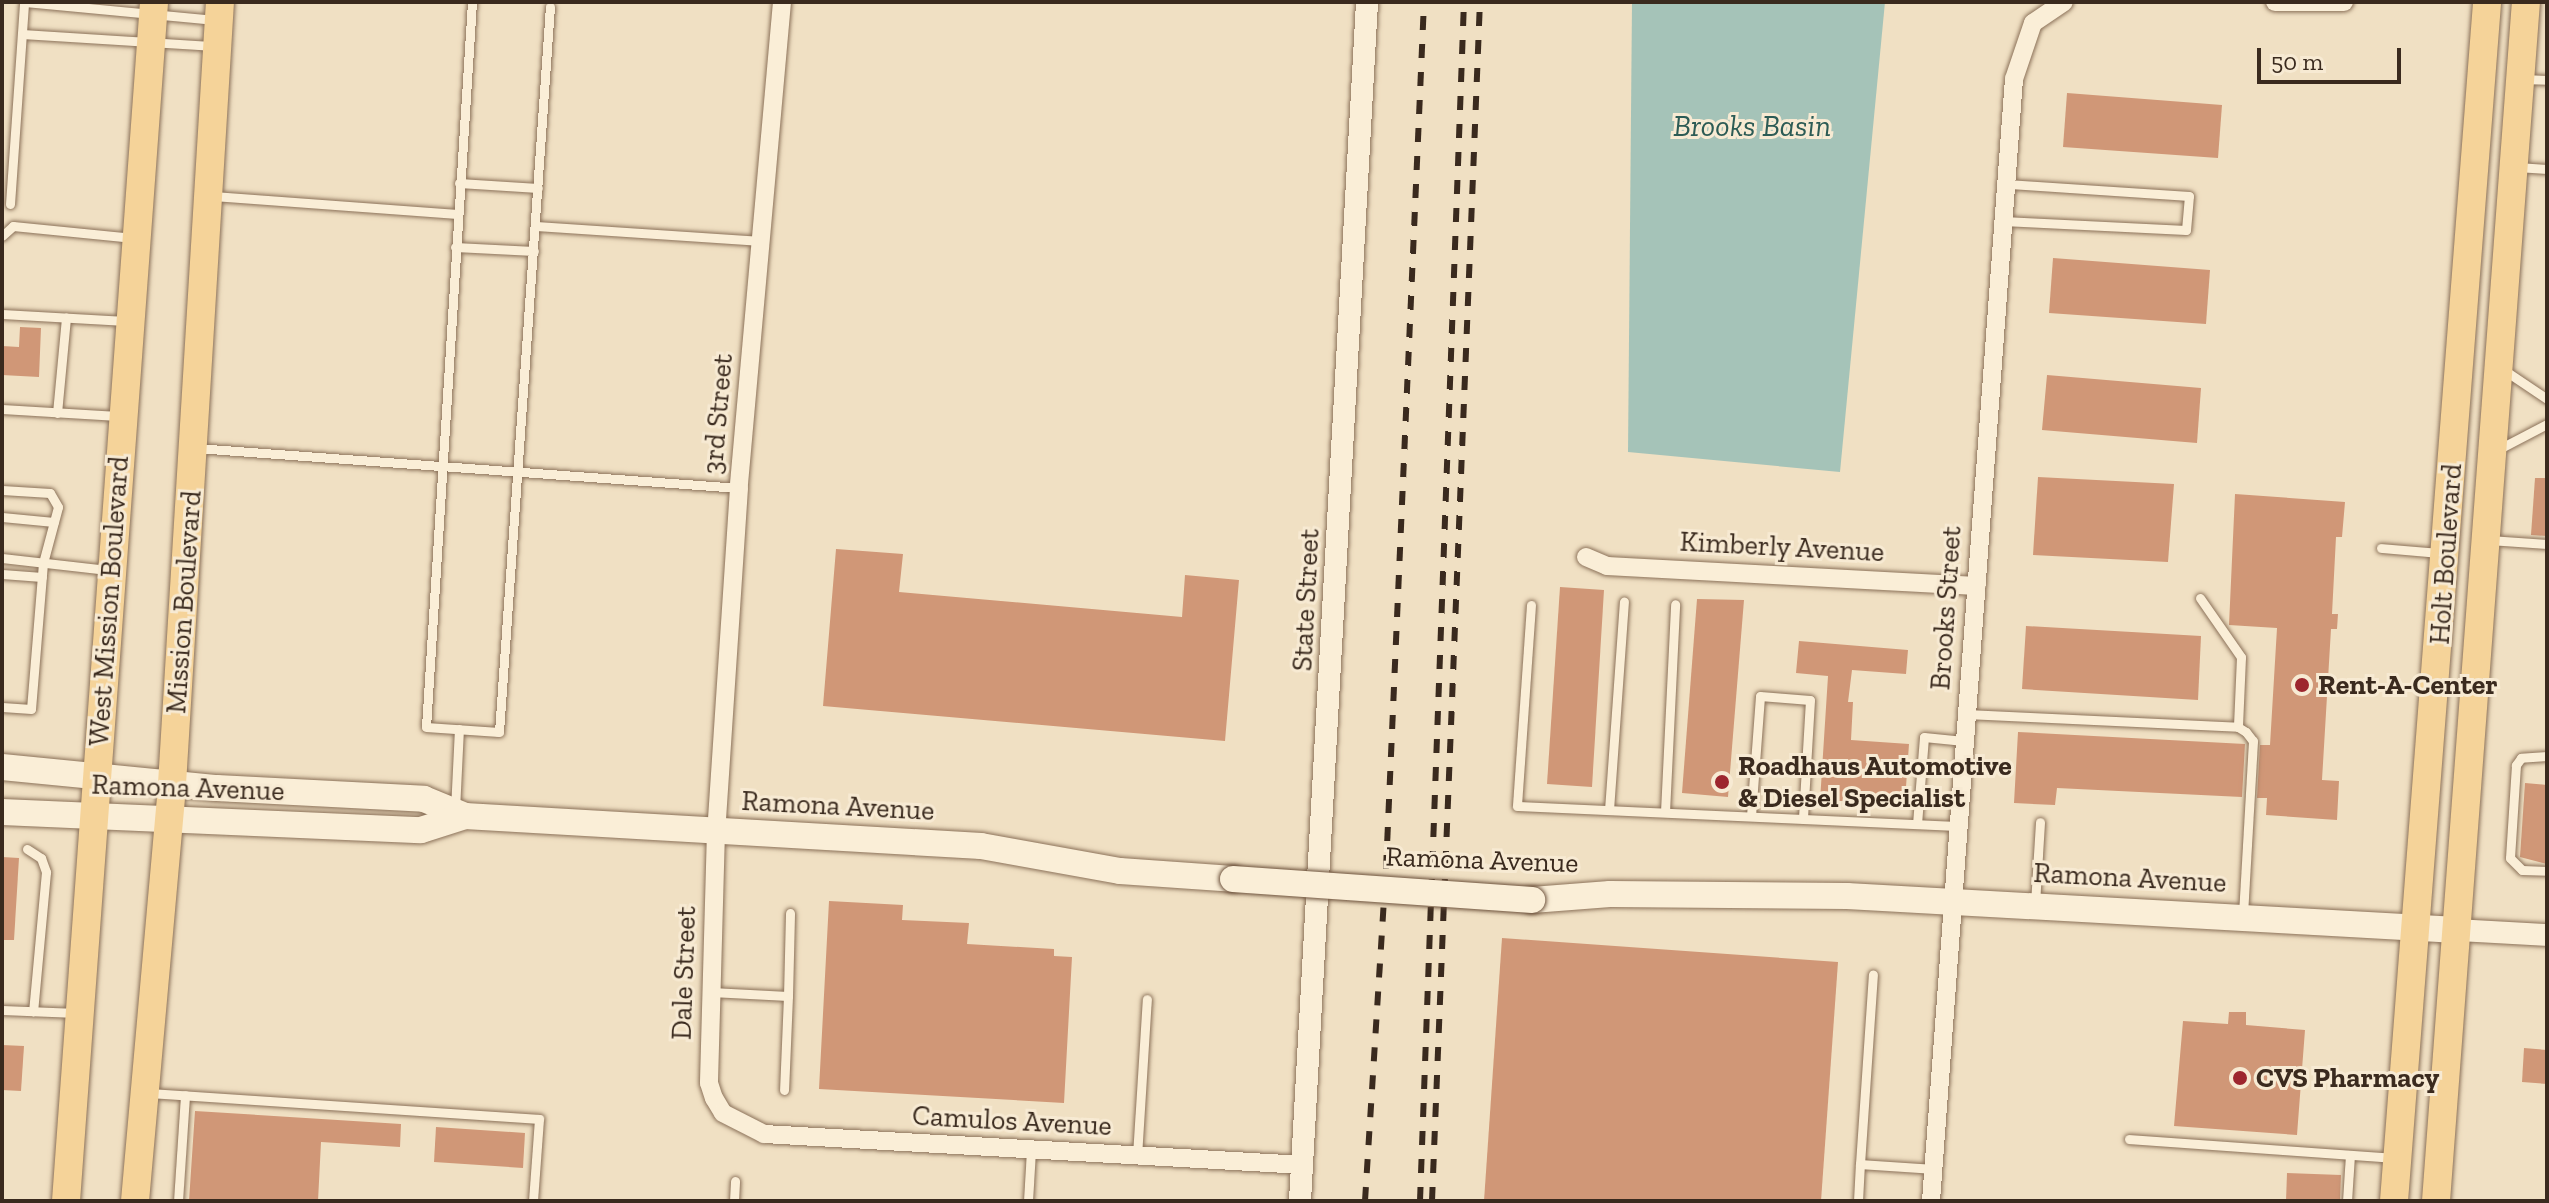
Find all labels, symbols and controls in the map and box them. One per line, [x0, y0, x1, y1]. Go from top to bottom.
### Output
scale bar [2261, 32, 2405, 82]
text: 50 m [2271, 47, 2323, 76]
water label: Brooks Basin [1673, 108, 1831, 144]
street label: 3rd Street [696, 352, 740, 476]
street label: West Mission Boulevard [82, 455, 136, 747]
street label: Holt Boulevard [2423, 463, 2469, 645]
street label: Mission Boulevard [159, 489, 209, 715]
street label: Kimberly Avenue [1678, 525, 1886, 569]
street label: Brooks Street [1924, 525, 1968, 691]
street label: State Street [1285, 528, 1327, 672]
place label: Rent-A-Center [2318, 668, 2498, 702]
marker: Rent-A-Center [2293, 676, 2311, 694]
place label: Roadhaus Automotive & Diesel Specialist [1738, 749, 2012, 815]
street label: Ramona Avenue [90, 768, 286, 808]
marker: Roadhaus Automotive & Diesel Specialist [1713, 773, 1731, 791]
street label: Ramona Avenue [740, 784, 936, 828]
street label: Ramona Avenue [1384, 840, 1580, 880]
street label: Ramona Avenue [2032, 856, 2228, 900]
street label: Dale Street [665, 906, 703, 1040]
place label: CVS Pharmacy [2256, 1061, 2439, 1095]
marker: CVS Pharmacy [2231, 1069, 2249, 1087]
street label: Camulos Avenue [911, 1099, 1113, 1143]

